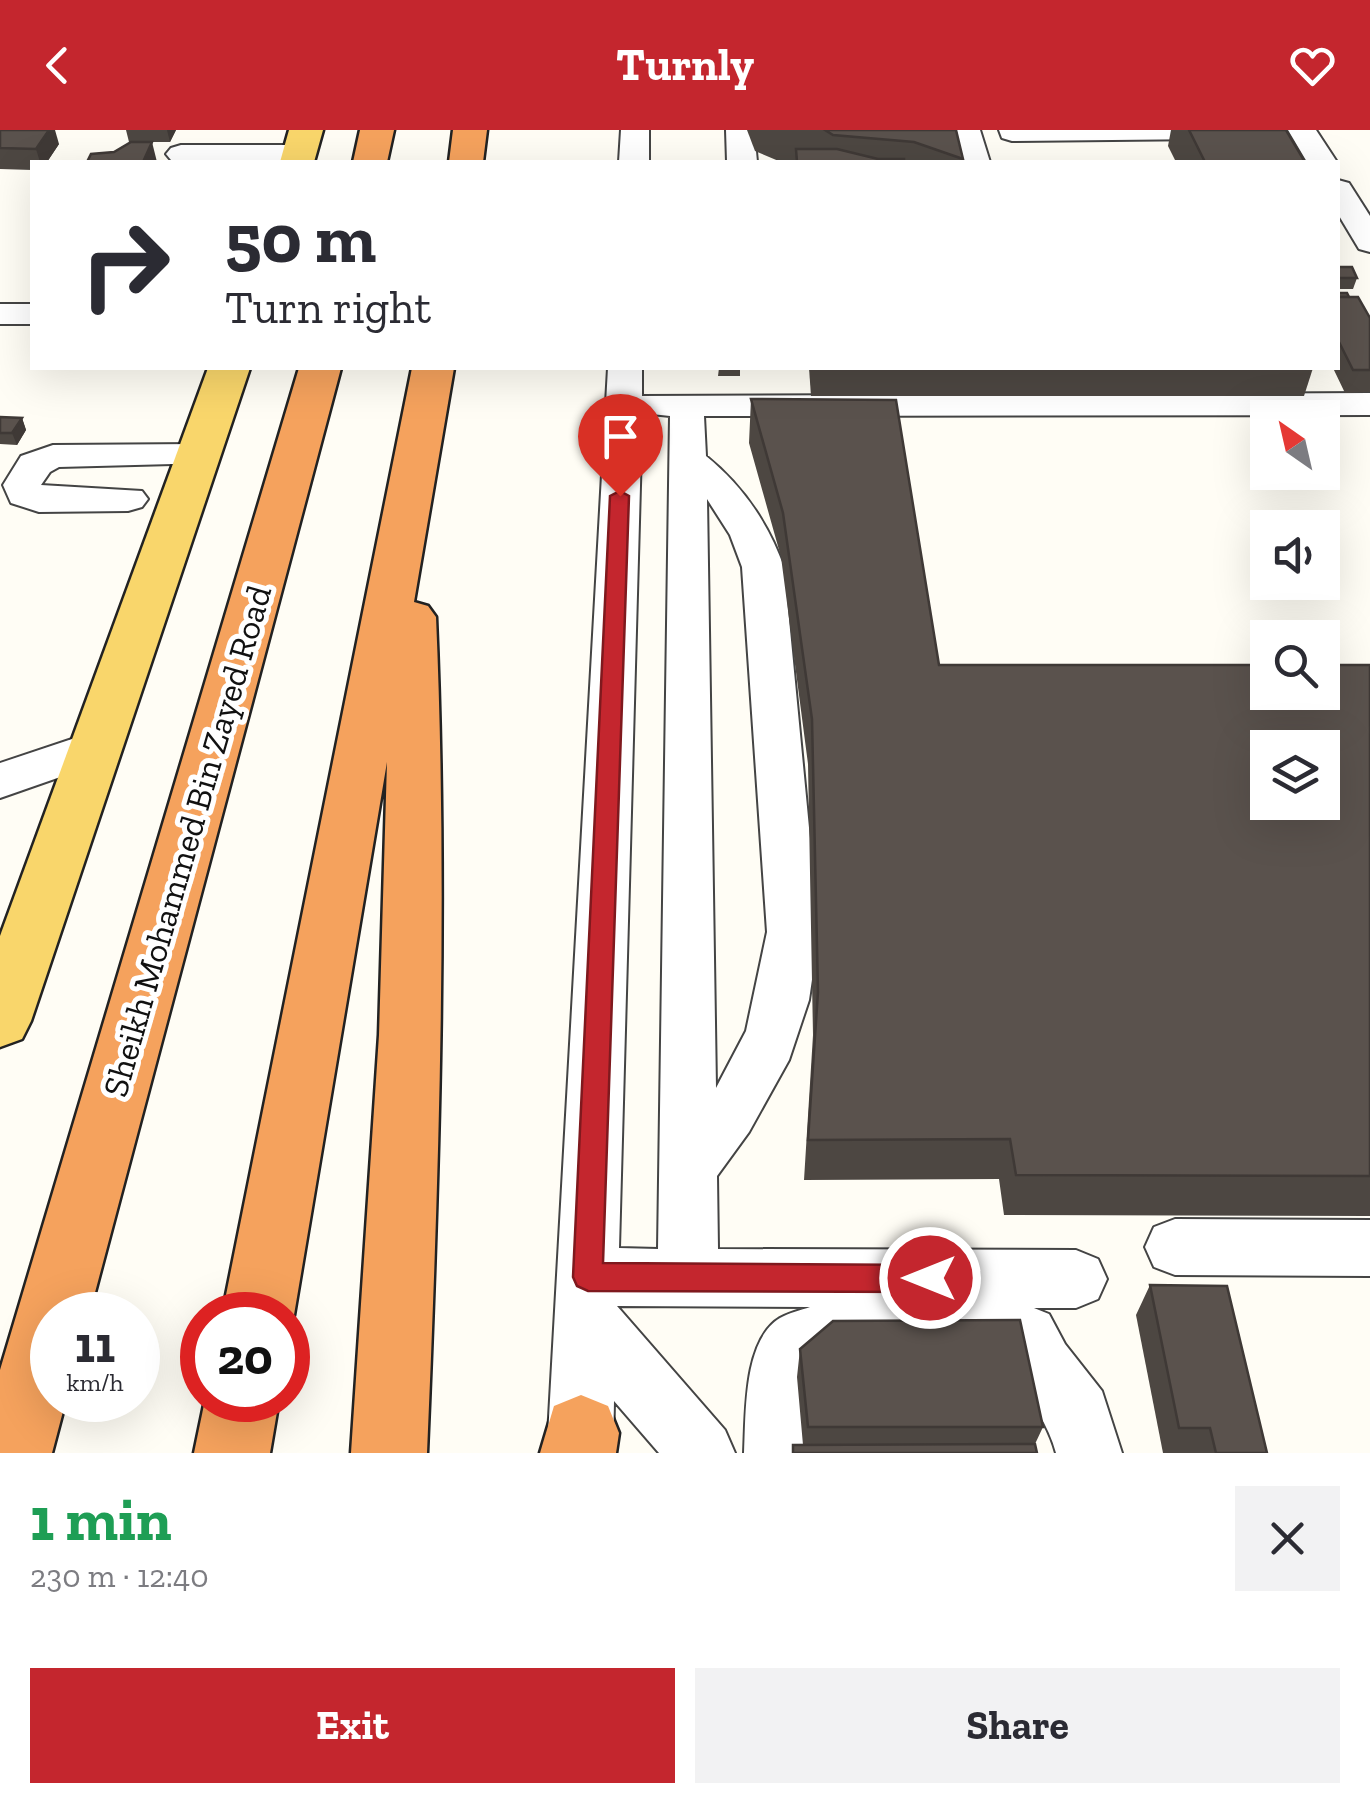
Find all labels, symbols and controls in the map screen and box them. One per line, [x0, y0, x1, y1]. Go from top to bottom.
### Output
icon: back [30, 38, 85, 93]
text: Turnly [616, 38, 754, 92]
icon: heart [1285, 38, 1340, 93]
text: 50 m [225, 196, 376, 280]
icon: right [60, 200, 190, 330]
text: Turn right [225, 281, 431, 335]
pin [578, 394, 663, 497]
north arrow [1250, 400, 1340, 490]
map controls [1250, 400, 1340, 820]
icon: arrive [593, 409, 648, 464]
button: sound [1250, 510, 1340, 600]
street label: Sheikh Mohammed Bin Zayed Road [94, 580, 280, 1102]
button: search [1250, 620, 1340, 710]
button: layers [1250, 730, 1340, 820]
position arrow [878, 1226, 982, 1330]
speed limit sign: 20 [180, 1292, 310, 1422]
text: 11 [75, 1315, 115, 1375]
text: km/h [66, 1367, 124, 1397]
text: 1 min [30, 1483, 172, 1555]
button: close [1235, 1486, 1340, 1591]
text: 230 m · 12:40 [30, 1557, 209, 1595]
button: Exit [30, 1668, 675, 1783]
button: Share [695, 1668, 1340, 1783]

